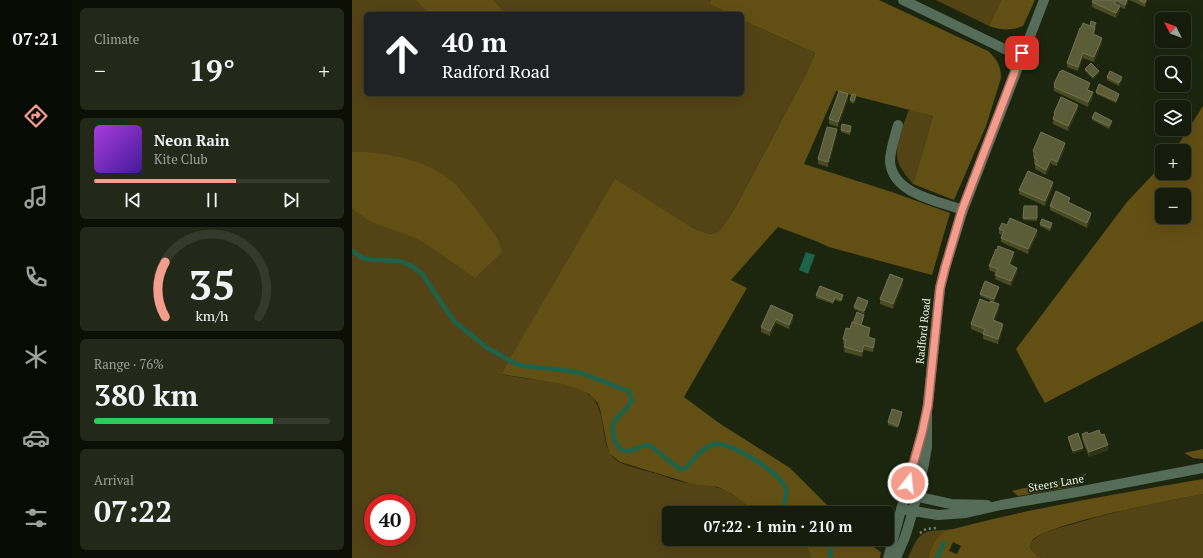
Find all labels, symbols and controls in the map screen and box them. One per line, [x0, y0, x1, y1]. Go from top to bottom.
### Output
north arrow [1155, 12, 1191, 48]
map controls [1155, 12, 1191, 224]
text: 40 m [442, 23, 507, 60]
text: 07:21 [13, 26, 59, 50]
icon: ahead [376, 28, 428, 80]
text: Climate [94, 30, 139, 48]
pin [1005, 36, 1039, 70]
icon: arrive [1011, 42, 1033, 64]
text: 19° [189, 50, 235, 90]
text: − [94, 56, 106, 85]
text: + [318, 56, 330, 85]
button: search [1155, 56, 1191, 92]
text: Radford Road [442, 59, 550, 83]
button: layers [1155, 100, 1191, 136]
icon: directions [22, 102, 50, 130]
text: Neon Rain [154, 130, 230, 150]
button: + [1155, 144, 1191, 180]
text: Kite Club [154, 150, 208, 168]
icon: music [22, 183, 50, 211]
button: − [1155, 188, 1191, 224]
icon: previous [122, 189, 144, 211]
icon: pause [201, 189, 223, 211]
icon: next [280, 189, 302, 211]
text: 35 [188, 257, 236, 312]
icon: phone [22, 263, 50, 291]
street label: Radford Road [913, 298, 933, 364]
text: km/h [196, 306, 229, 325]
icon: climate [22, 343, 50, 371]
text: Range · 76% [94, 355, 164, 373]
text: 380 km [94, 375, 198, 415]
icon: car [22, 424, 50, 452]
position arrow [887, 462, 929, 504]
text: Arrival [94, 471, 134, 489]
street label: Steers Lane [1027, 471, 1085, 495]
text: 07:22 [94, 491, 172, 531]
speed limit sign: 40 [364, 494, 416, 546]
icon: filters [22, 504, 50, 532]
text: 07:22 · 1 min · 210 m [704, 516, 852, 536]

